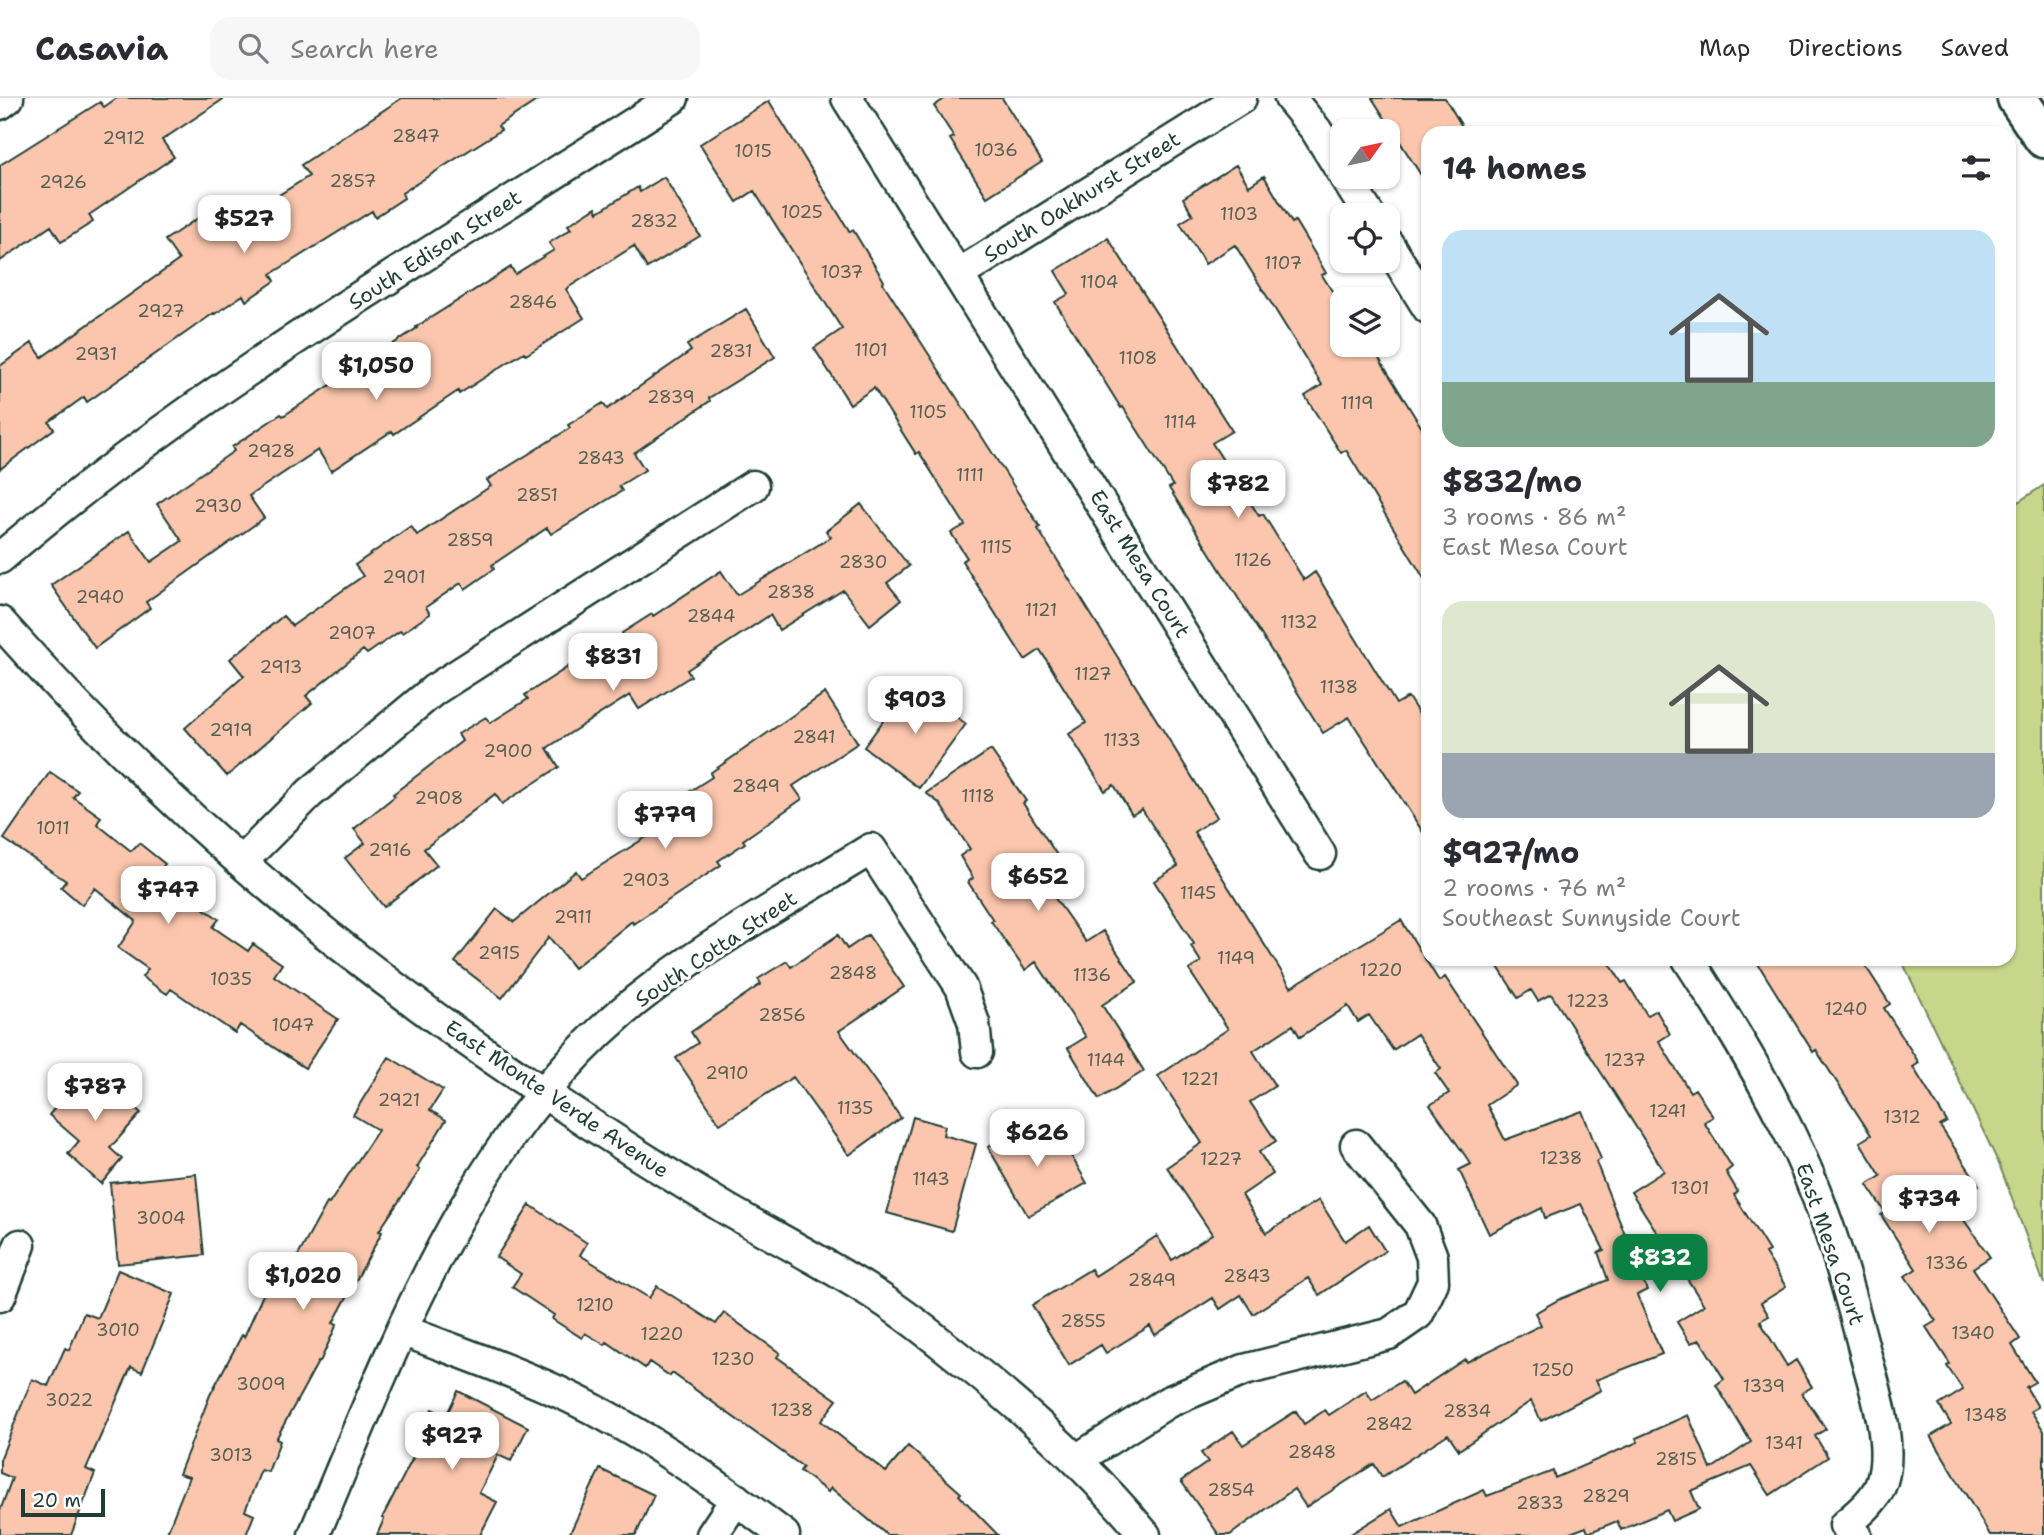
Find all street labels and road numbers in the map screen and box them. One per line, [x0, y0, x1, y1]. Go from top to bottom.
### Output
street label: South Oakhurst Street [978, 125, 1186, 269]
street label: South Edison Street [343, 184, 527, 316]
street label: East Mesa Court [1083, 485, 1197, 643]
street label: South Cotta Street [630, 884, 802, 1014]
street label: East Monte Verde Avenue [440, 1013, 674, 1185]
street label: East Mesa Court [1789, 1159, 1871, 1329]

